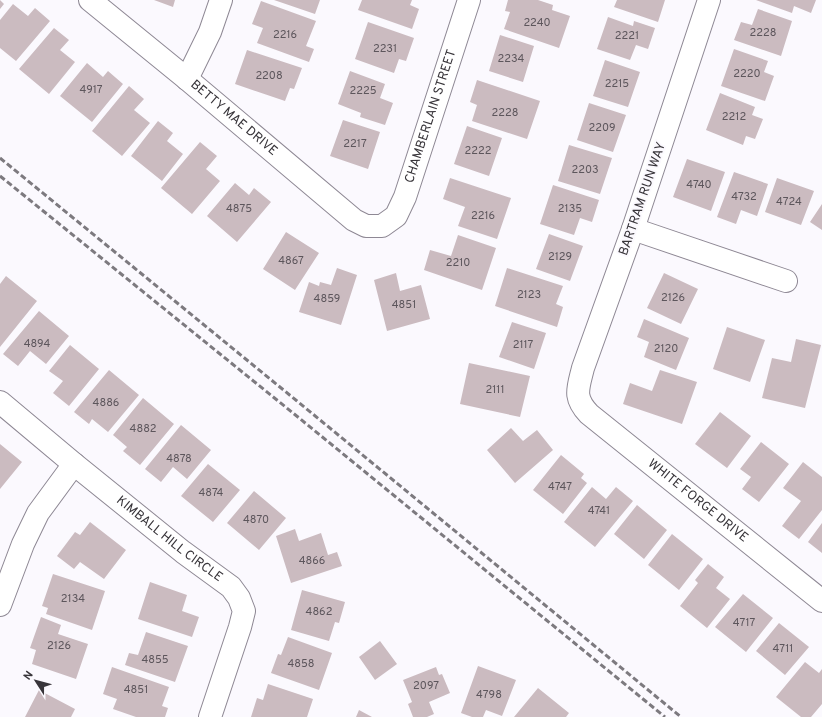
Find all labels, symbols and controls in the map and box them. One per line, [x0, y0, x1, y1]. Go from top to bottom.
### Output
house number: 2240 [523, 16, 551, 30]
house number: 2228 [750, 26, 776, 40]
house number: 2216 [273, 28, 297, 42]
house number: 2221 [615, 29, 639, 43]
house number: 2231 [373, 42, 397, 56]
street label: CHAMBERLAIN STREET [402, 48, 460, 185]
house number: 2234 [498, 52, 525, 66]
house number: 2220 [733, 67, 761, 81]
house number: 2208 [255, 69, 283, 83]
street label: BETTY MAE DRIVE [187, 77, 280, 160]
house number: 2215 [605, 77, 629, 91]
house number: 4917 [79, 83, 103, 97]
house number: 2225 [349, 84, 377, 98]
house number: 2228 [492, 106, 518, 120]
house number: 2212 [722, 110, 746, 124]
house number: 2209 [588, 121, 616, 135]
house number: 2217 [343, 137, 367, 151]
street label: BARTRAM RUN WAY [616, 140, 670, 258]
house number: 2222 [465, 144, 491, 158]
house number: 2203 [571, 163, 599, 177]
house number: 4740 [686, 178, 712, 192]
house number: 4732 [731, 190, 757, 204]
house number: 4724 [776, 195, 802, 209]
house number: 4875 [226, 202, 252, 216]
house number: 2135 [558, 202, 582, 216]
house number: 2216 [471, 209, 495, 223]
house number: 2129 [548, 250, 572, 264]
house number: 4867 [278, 254, 304, 268]
house number: 2210 [446, 256, 470, 270]
house number: 2123 [517, 288, 541, 302]
house number: 2126 [661, 291, 685, 305]
house number: 4859 [314, 292, 340, 306]
house number: 4851 [392, 298, 416, 312]
house number: 4894 [24, 337, 51, 351]
house number: 2117 [513, 338, 534, 352]
house number: 2120 [654, 342, 678, 356]
house number: 2111 [485, 383, 505, 397]
house number: 4886 [93, 396, 119, 410]
house number: 4882 [130, 422, 156, 436]
house number: 4878 [166, 452, 192, 466]
street label: WHITE FORGE DRIVE [644, 456, 751, 546]
house number: 4747 [548, 480, 572, 494]
house number: 4874 [199, 486, 224, 500]
street label: KIMBALL HILL CIRCLE [113, 493, 225, 586]
house number: 4741 [588, 504, 610, 518]
house number: 4870 [243, 513, 269, 527]
house number: 4866 [299, 554, 325, 568]
house number: 2134 [61, 592, 85, 606]
house number: 4862 [306, 605, 332, 619]
house number: 4717 [733, 616, 755, 630]
house number: 2126 [47, 639, 71, 653]
house number: 4711 [773, 642, 793, 656]
house number: 4855 [141, 653, 169, 667]
house number: 4858 [287, 657, 315, 671]
north arrow [16, 661, 56, 701]
text: N [21, 668, 37, 683]
house number: 2097 [413, 679, 439, 693]
house number: 4851 [124, 683, 148, 697]
house number: 4798 [476, 688, 502, 702]

